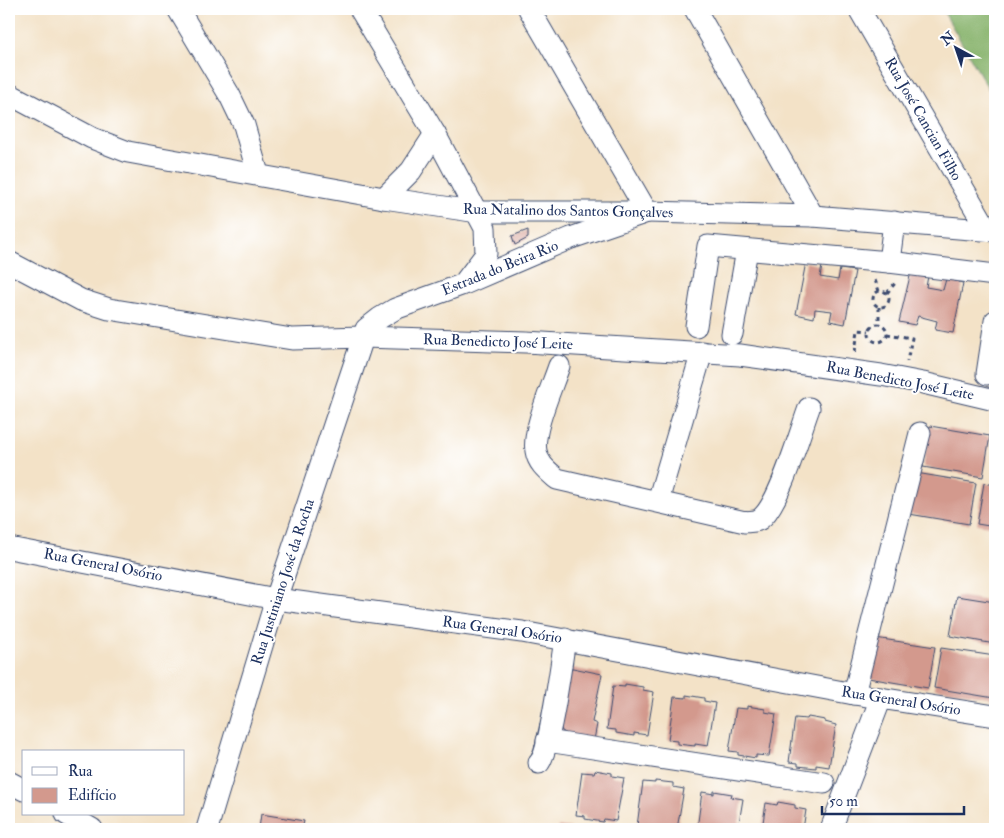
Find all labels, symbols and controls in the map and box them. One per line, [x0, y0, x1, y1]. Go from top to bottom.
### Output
north arrow [932, 22, 982, 72]
text: N [937, 28, 959, 50]
street label: Rua José Cancian Filho [879, 54, 966, 185]
street label: Rua Natalino dos Santos Gonçalves [463, 200, 673, 222]
street label: Estrada do Beira Rio [439, 236, 561, 300]
street label: Rua Benedicto José Leite [423, 330, 573, 355]
street label: Rua Benedicto José Leite [824, 357, 975, 406]
street label: Rua Justiniano José da Rocha [247, 496, 320, 668]
street label: Rua General Osório [42, 544, 164, 586]
street label: Rua General Osório [441, 612, 563, 648]
street label: Rua General Osório [840, 682, 962, 720]
legend [22, 750, 185, 816]
text: Rua [68, 762, 93, 781]
scale bar [822, 783, 964, 815]
text: Edifício [68, 786, 116, 805]
text: 50 m [829, 792, 858, 811]

